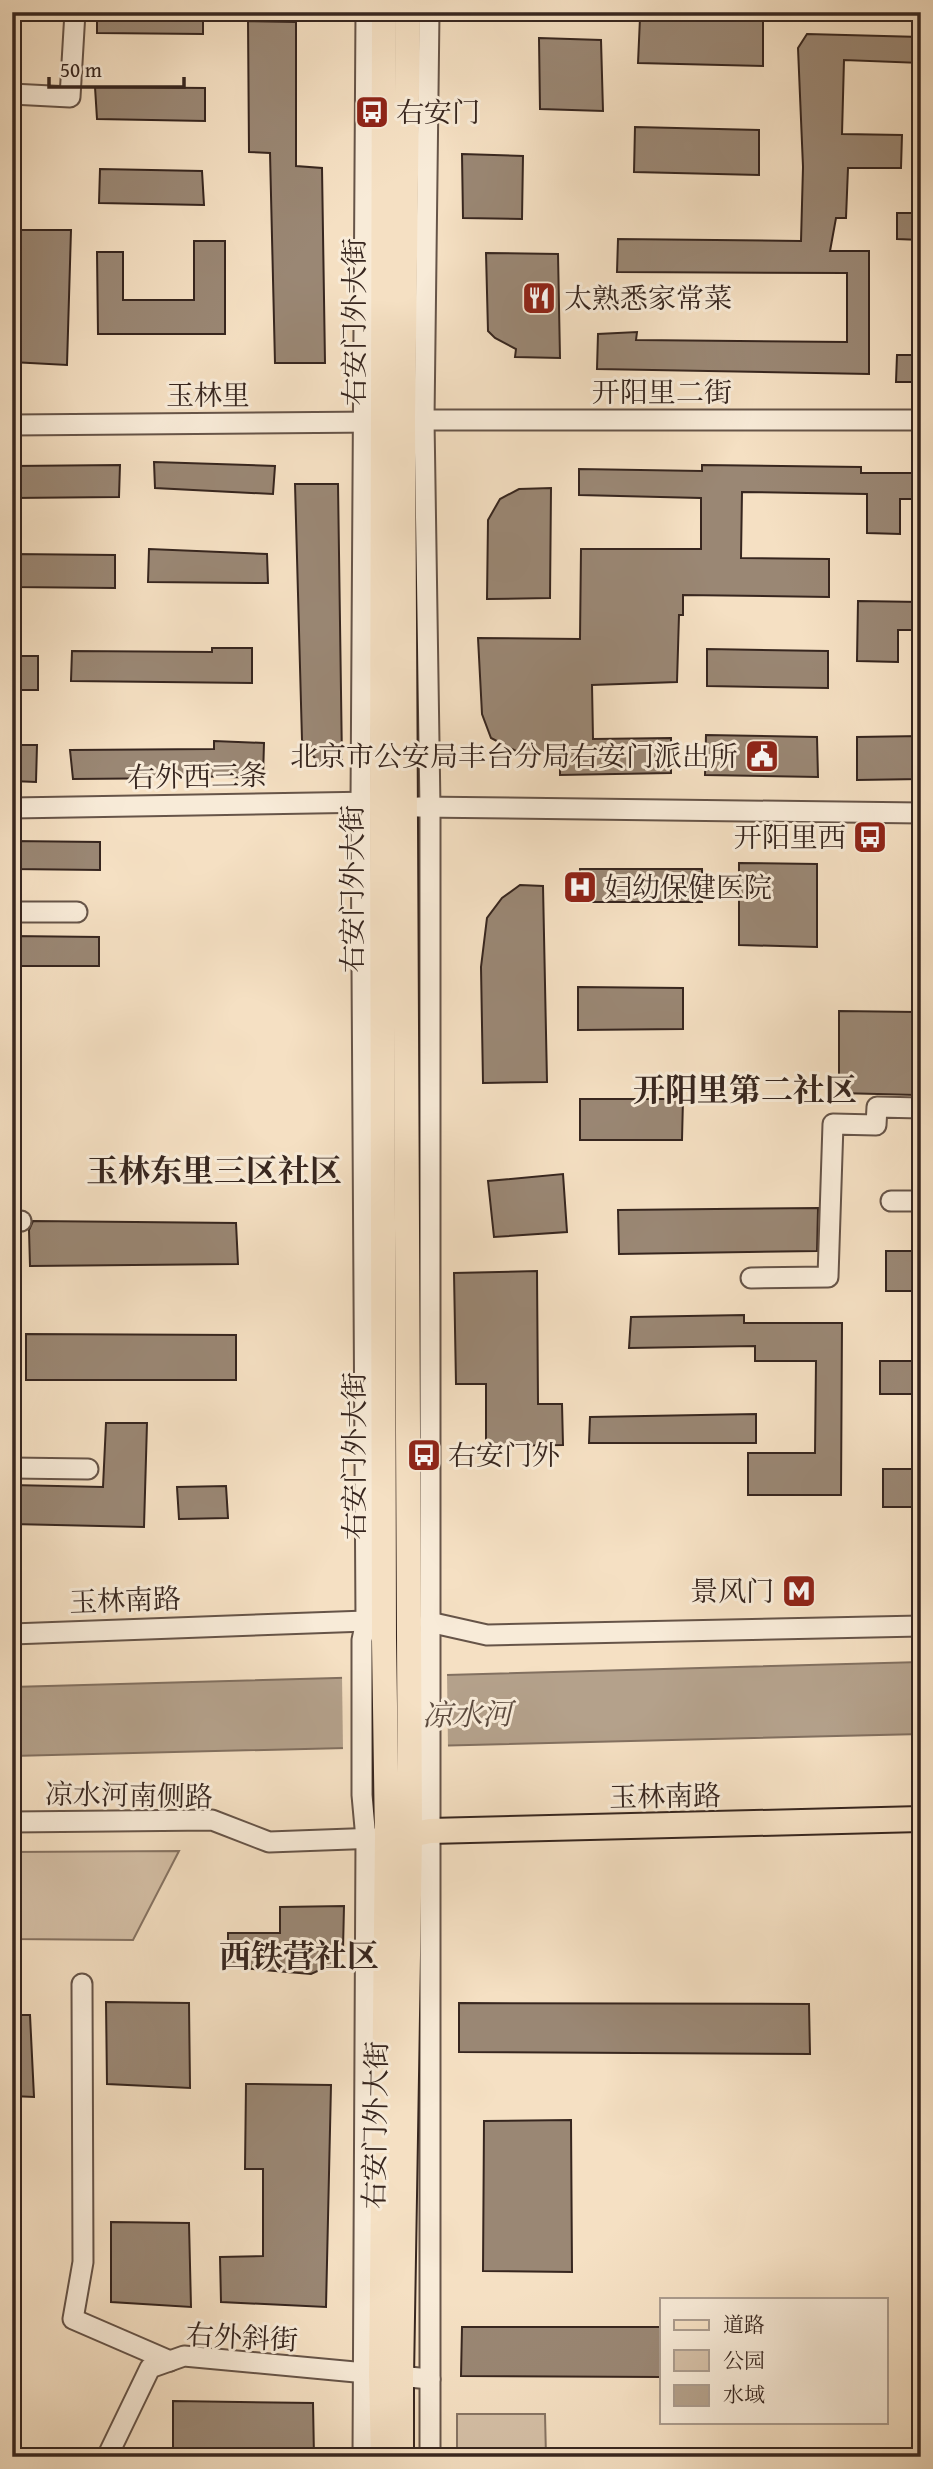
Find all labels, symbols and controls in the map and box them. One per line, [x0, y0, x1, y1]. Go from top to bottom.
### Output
scale bar [49, 46, 184, 90]
text: 50 m [60, 54, 102, 85]
place label: 右安门 [396, 91, 480, 132]
bus stop icon: 右安门 [353, 93, 391, 131]
street label: 右安门外大街 [333, 238, 374, 406]
place label: 太熟悉家常菜 [564, 277, 732, 318]
restaurant icon: 太熟悉家常菜 [520, 279, 558, 317]
street label: 开阳里二街 [592, 371, 732, 412]
street label: 玉林里 [166, 374, 250, 415]
place label: 北京市公安局丰台分局右安门派出所 [290, 735, 738, 776]
public building icon: 北京市公安局丰台分局右安门派出所 [743, 737, 781, 775]
street label: 右外西三条 [127, 754, 267, 797]
street label: 右安门外大街 [331, 805, 372, 973]
place label: 开阳里西 [734, 816, 846, 857]
bus stop icon: 开阳里西 [851, 818, 889, 856]
place label: 妇幼保健医院 [604, 866, 772, 907]
hospital icon: 妇幼保健医院 [561, 868, 599, 906]
district label: 开阳里第二社区 [633, 1066, 857, 1113]
district label: 玉林东里三区社区 [86, 1147, 342, 1194]
street label: 右安门外大街 [333, 1372, 374, 1540]
place label: 右安门外 [448, 1434, 560, 1475]
bus stop icon: 右安门外 [405, 1436, 443, 1474]
place label: 景风门 [690, 1570, 774, 1611]
metro station icon: 景风门 [780, 1572, 818, 1610]
street label: 玉林南路 [68, 1577, 182, 1622]
water label: 凉水河 [422, 1691, 517, 1737]
street label: 凉水河南侧路 [45, 1773, 213, 1816]
street label: 玉林南路 [609, 1774, 721, 1817]
district label: 西铁营社区 [219, 1932, 379, 1979]
street label: 右安门外大街 [353, 2041, 396, 2209]
legend [660, 2298, 888, 2424]
text: 道路 [723, 2309, 765, 2340]
street label: 右外斜街 [185, 2313, 299, 2360]
text: 公园 [723, 2345, 765, 2376]
text: 水域 [723, 2379, 765, 2410]

